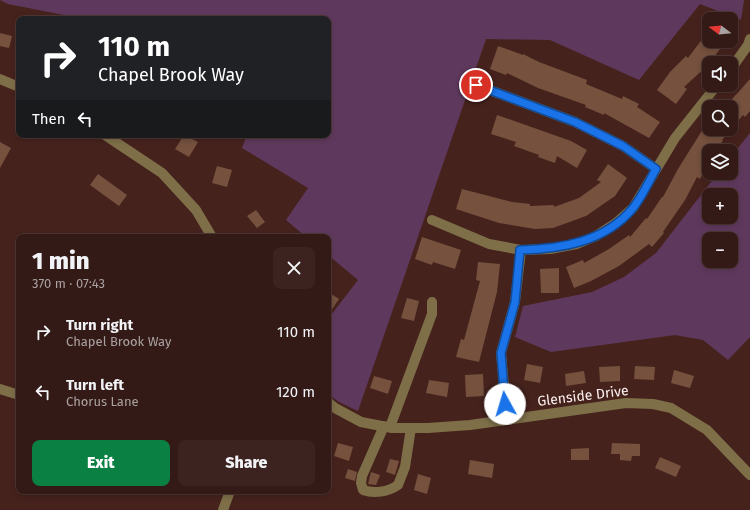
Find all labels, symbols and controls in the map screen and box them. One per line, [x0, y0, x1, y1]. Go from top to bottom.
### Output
north arrow [702, 12, 738, 48]
map controls [702, 12, 738, 268]
text: 110 m [98, 30, 170, 63]
icon: right [32, 32, 84, 84]
button: sound [702, 56, 738, 92]
text: Chapel Brook Way [98, 64, 244, 86]
pin [459, 68, 493, 102]
icon: arrive [465, 74, 487, 96]
button: search [702, 100, 738, 136]
icon: left [74, 108, 96, 130]
text: Then [32, 110, 66, 128]
button: layers [702, 144, 738, 180]
button: + [702, 188, 738, 224]
button: − [702, 232, 738, 268]
text: 1 min [32, 247, 90, 275]
button: close [273, 247, 315, 289]
text: 370 m · 07:43 [32, 276, 105, 291]
text: Turn right [66, 316, 133, 334]
icon: right [32, 321, 54, 343]
text: 110 m [277, 323, 315, 341]
text: Chapel Brook Way [66, 334, 171, 349]
text: Turn left [66, 376, 124, 394]
icon: left [32, 381, 54, 403]
street label: Glenside Drive [536, 382, 630, 410]
text: 120 m [276, 383, 315, 401]
position arrow [484, 383, 526, 425]
text: Chorus Lane [66, 394, 139, 409]
button: Exit [32, 440, 170, 486]
button: Share [178, 440, 315, 486]

